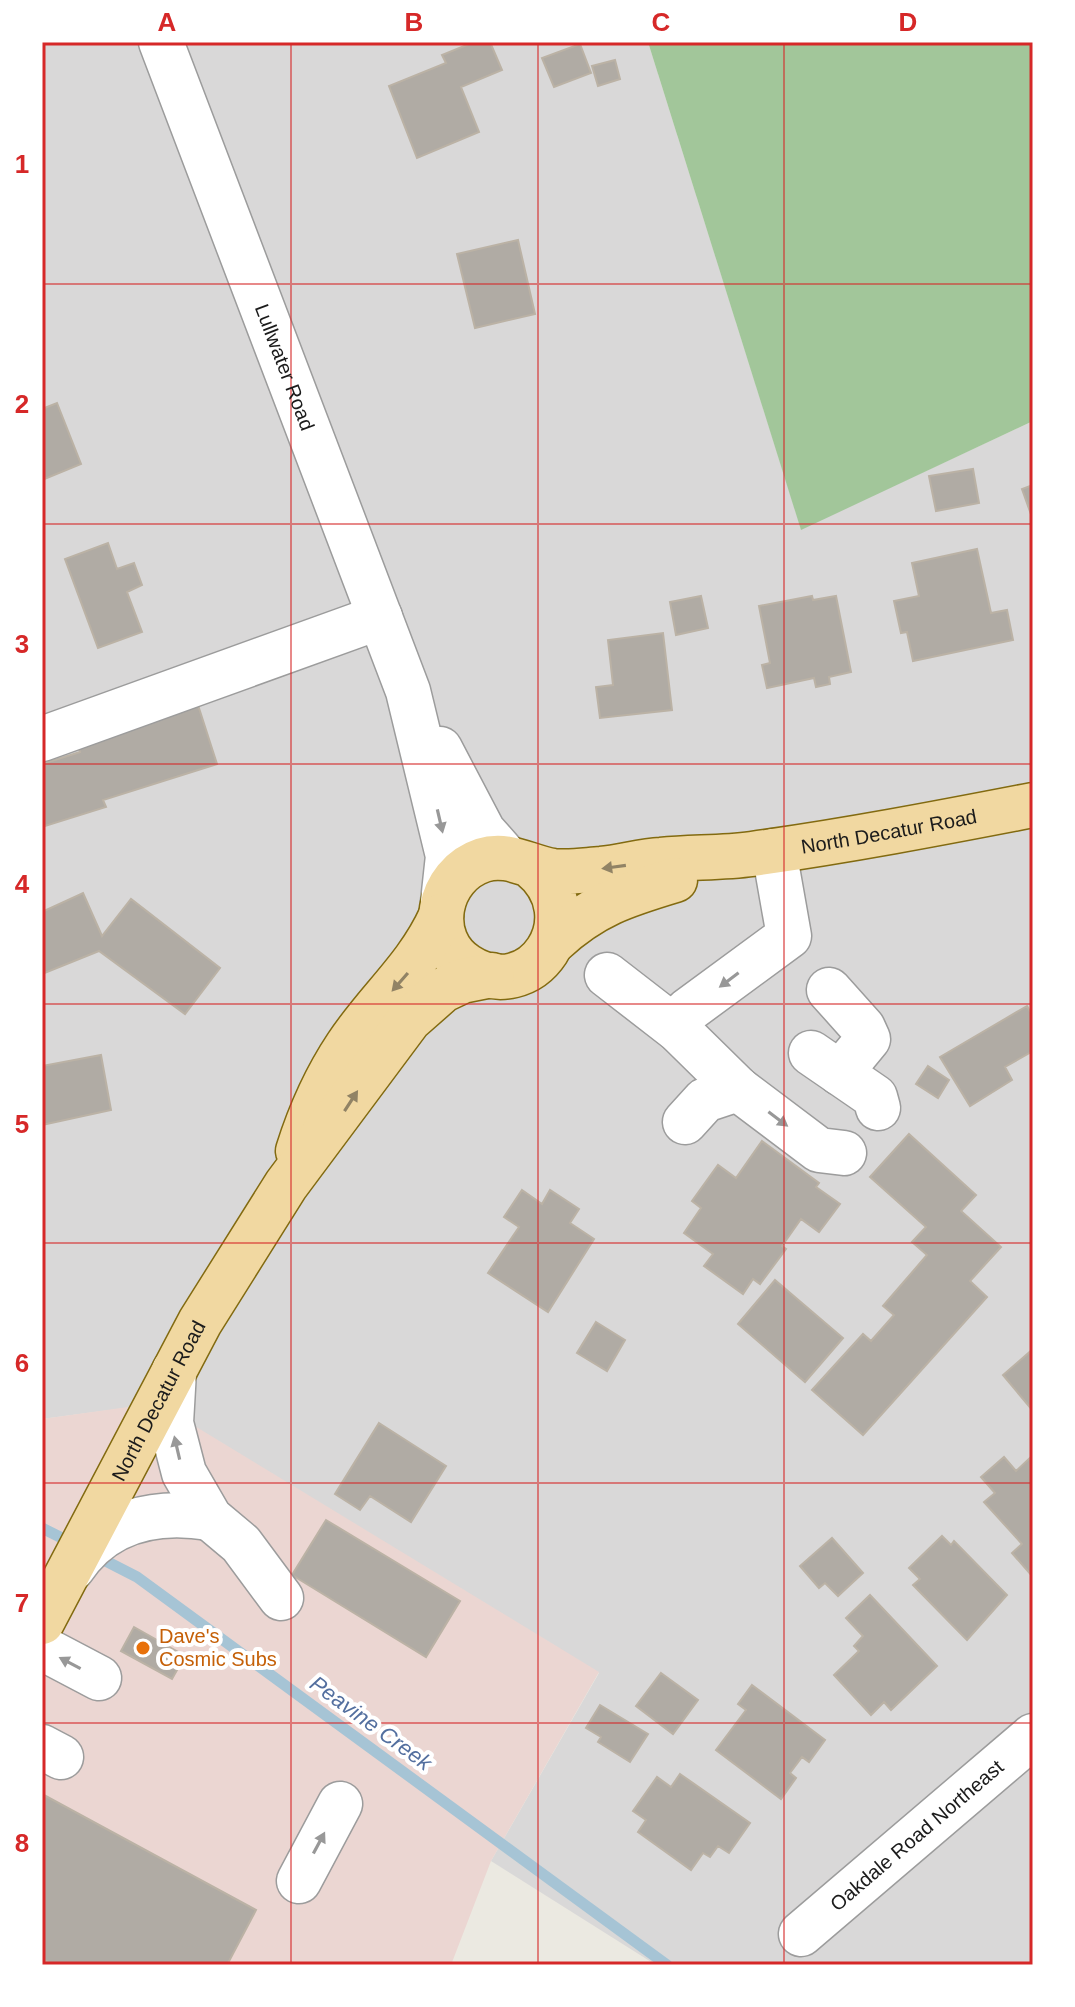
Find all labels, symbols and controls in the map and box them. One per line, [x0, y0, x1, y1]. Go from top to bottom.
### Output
text: A [158, 7, 177, 37]
text: B [405, 7, 423, 37]
text: C [652, 7, 671, 37]
text: D [899, 7, 917, 37]
text: 1 [15, 149, 29, 179]
street label: Lullwater Road [251, 301, 319, 434]
text: 2 [15, 389, 29, 419]
text: 3 [15, 629, 29, 659]
street label: North Decatur Road [799, 805, 979, 858]
one-way arrow [434, 808, 447, 833]
one-way arrow [601, 861, 626, 874]
text: 4 [15, 869, 30, 899]
one-way arrow [392, 972, 409, 992]
one-way arrow [719, 972, 740, 987]
one-way arrow [343, 1091, 358, 1112]
text: 5 [15, 1109, 29, 1139]
one-way arrow [767, 1111, 789, 1127]
street label: North Decatur Road [107, 1317, 210, 1485]
text: 6 [15, 1348, 29, 1378]
one-way arrow [171, 1435, 183, 1460]
text: 7 [15, 1588, 29, 1618]
place label: Dave's Cosmic Subs [159, 1625, 277, 1670]
marker: Dave's Cosmic Subs [134, 1639, 152, 1657]
one-way arrow [59, 1657, 82, 1670]
water label: Peavine Creek [305, 1670, 438, 1776]
street label: Oakdale Road Northeast [826, 1755, 1008, 1915]
text: 8 [15, 1828, 29, 1858]
one-way arrow [313, 1831, 326, 1854]

